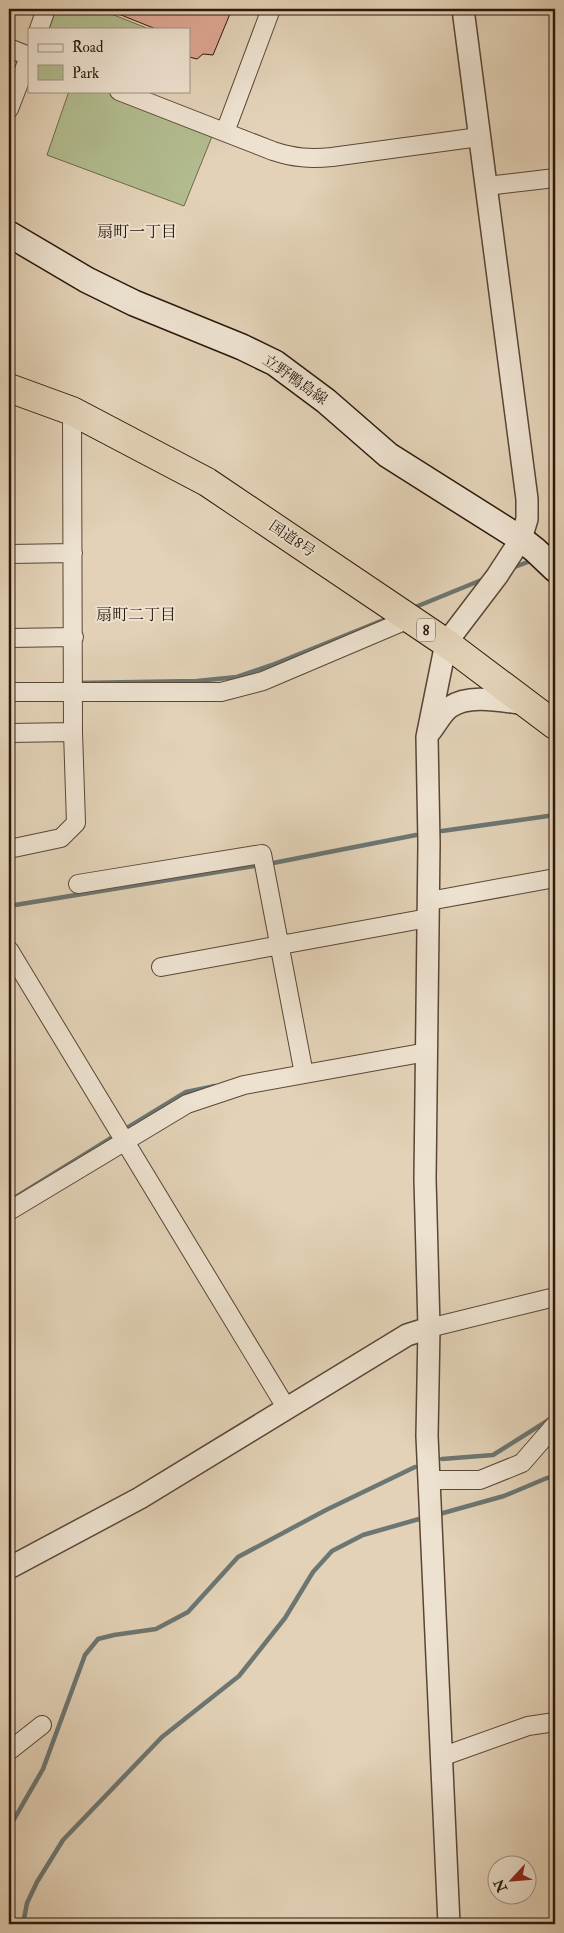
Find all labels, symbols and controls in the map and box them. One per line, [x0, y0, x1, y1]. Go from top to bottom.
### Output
legend [28, 28, 190, 92]
text: Road [72, 38, 104, 57]
text: Park [72, 64, 99, 83]
district label: 扇町一丁目 [97, 222, 177, 242]
street label: 立野鴨島線 [259, 351, 331, 409]
street label: 国道8号 [265, 517, 319, 561]
district label: 扇町二丁目 [96, 605, 176, 625]
road number: 8 [417, 618, 435, 642]
north arrow [486, 1856, 536, 1906]
text: N [490, 1876, 512, 1896]

